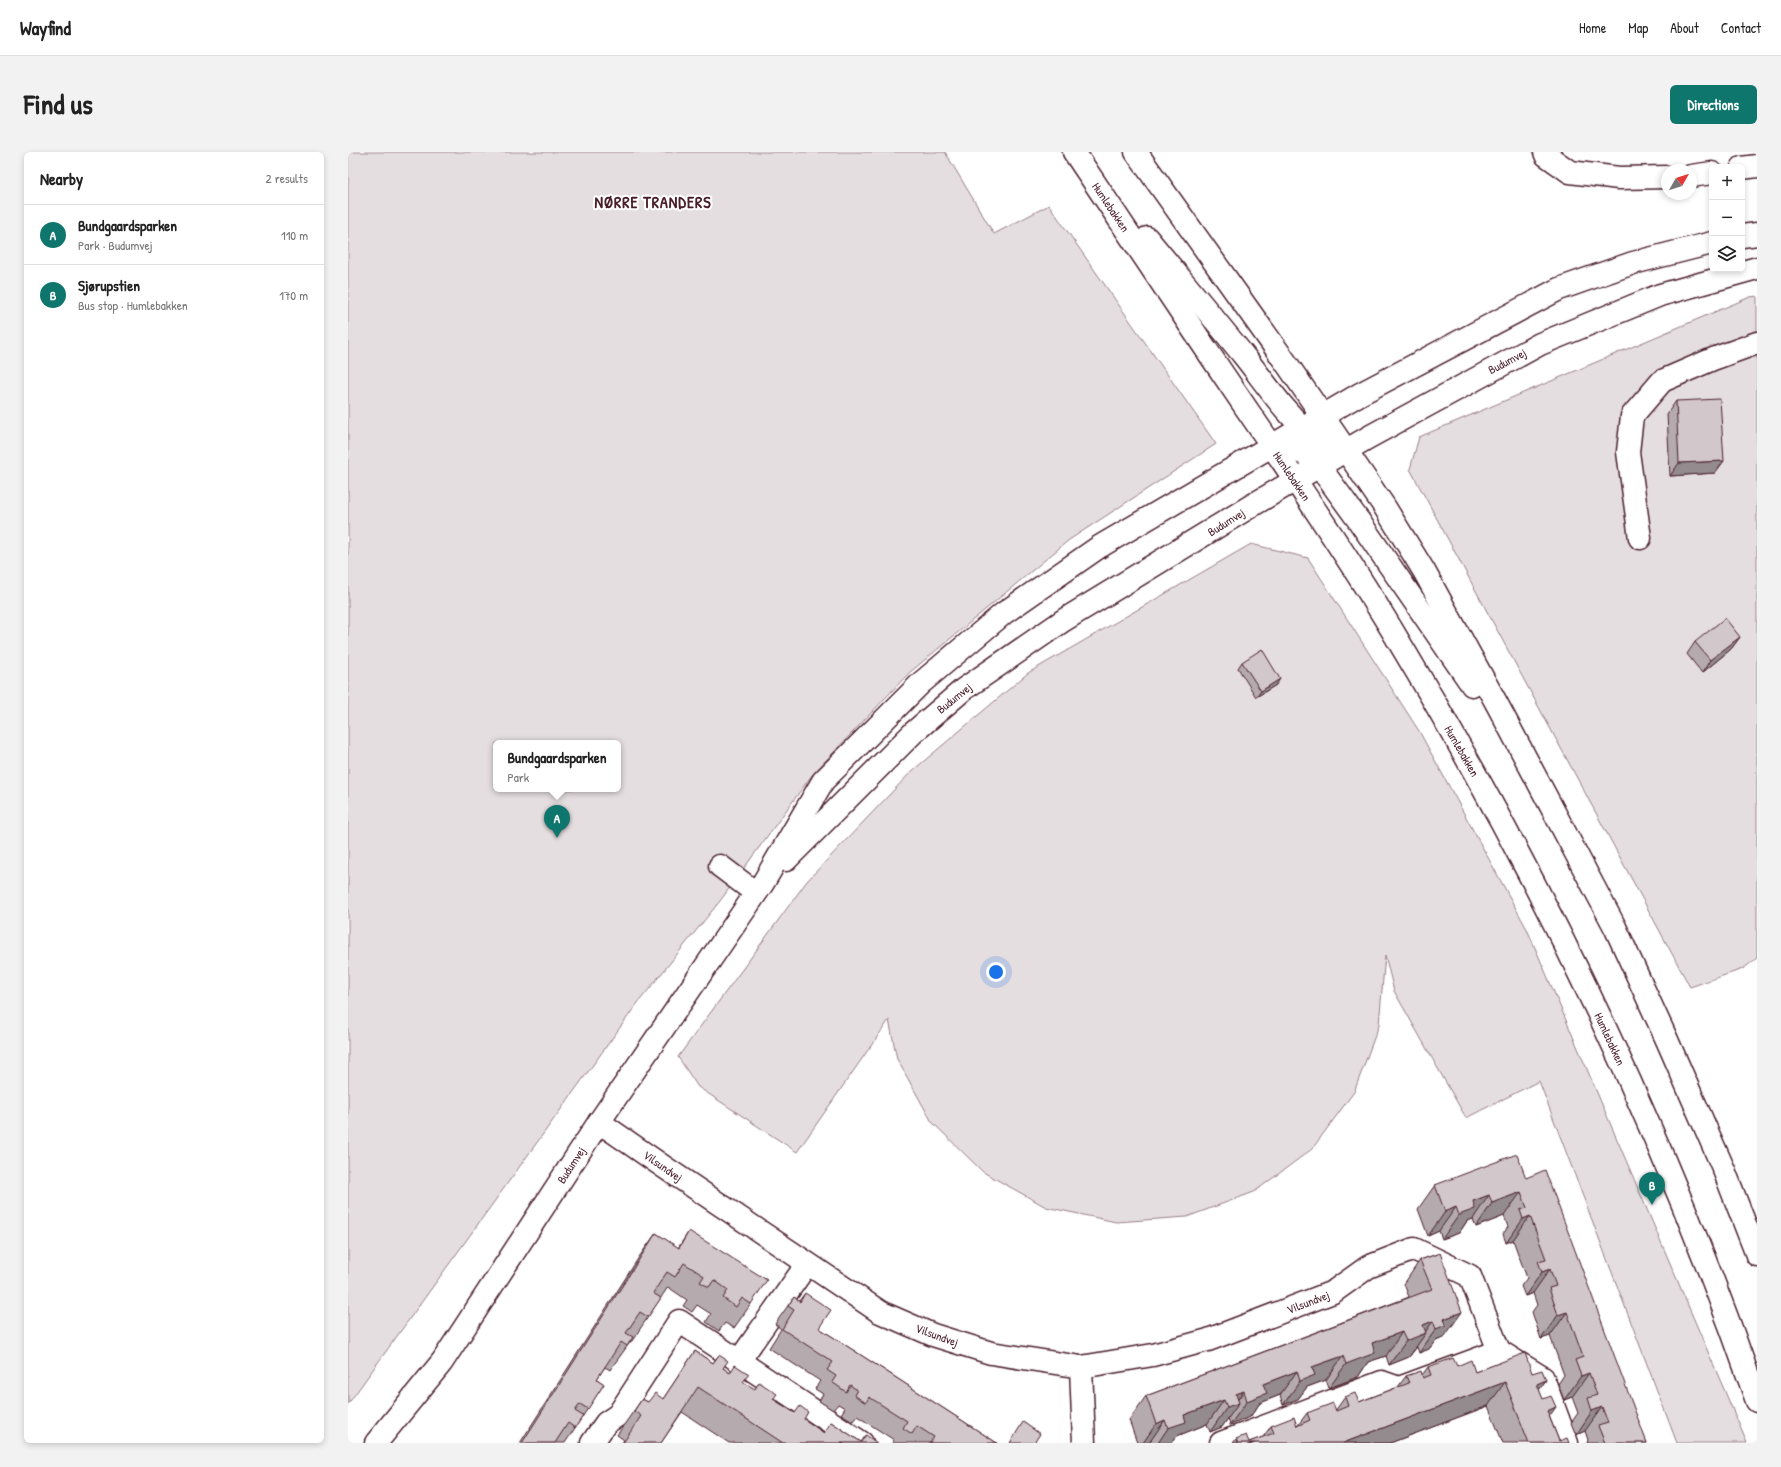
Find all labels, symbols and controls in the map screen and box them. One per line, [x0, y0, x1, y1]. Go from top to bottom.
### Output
text: Wayfind [20, 15, 71, 41]
text: Home [1579, 18, 1606, 37]
text: Map [1628, 18, 1648, 37]
text: About [1670, 18, 1699, 37]
text: Contact [1721, 18, 1761, 37]
text: Find us [24, 85, 93, 123]
button: Directions [1670, 85, 1757, 124]
north arrow [1661, 164, 1697, 200]
map controls [1709, 164, 1745, 272]
button: + [1709, 164, 1745, 200]
text: Nearby [40, 167, 83, 190]
text: 2 results [266, 169, 308, 187]
street label: Humlebakken [1088, 179, 1134, 235]
district label: NØRRE TRANDERS [594, 191, 712, 213]
button: − [1709, 200, 1745, 236]
text: Bundgaardsparken [78, 215, 177, 236]
text: A [50, 226, 56, 244]
text: 110 m [281, 226, 308, 244]
text: Park · Budumvej [78, 236, 153, 254]
button: layers [1709, 236, 1745, 272]
text: Sjørupstien [78, 275, 140, 296]
text: B [50, 286, 56, 304]
text: 170 m [279, 286, 308, 304]
text: Bus stop · Humlebakken [78, 296, 188, 314]
street label: Budumvej [1485, 344, 1529, 378]
street label: Humlebakken [1269, 448, 1315, 504]
street label: Budumvej [1204, 504, 1248, 540]
street label: Budumvej [933, 678, 975, 717]
street label: Humlebakken [1441, 722, 1483, 780]
popup [493, 740, 621, 792]
text: Bundgaardsparken [507, 747, 607, 768]
text: Park [507, 768, 529, 786]
pin: A [544, 805, 570, 838]
your location [986, 962, 1006, 982]
street label: Humlebakken [1590, 1010, 1630, 1068]
street label: Budumvej [553, 1143, 589, 1187]
street label: Vilsundvej [640, 1146, 686, 1186]
pin: B [1639, 1172, 1665, 1205]
street label: Vilsundvej [1284, 1286, 1332, 1318]
street label: Vilsundvej [913, 1319, 961, 1351]

